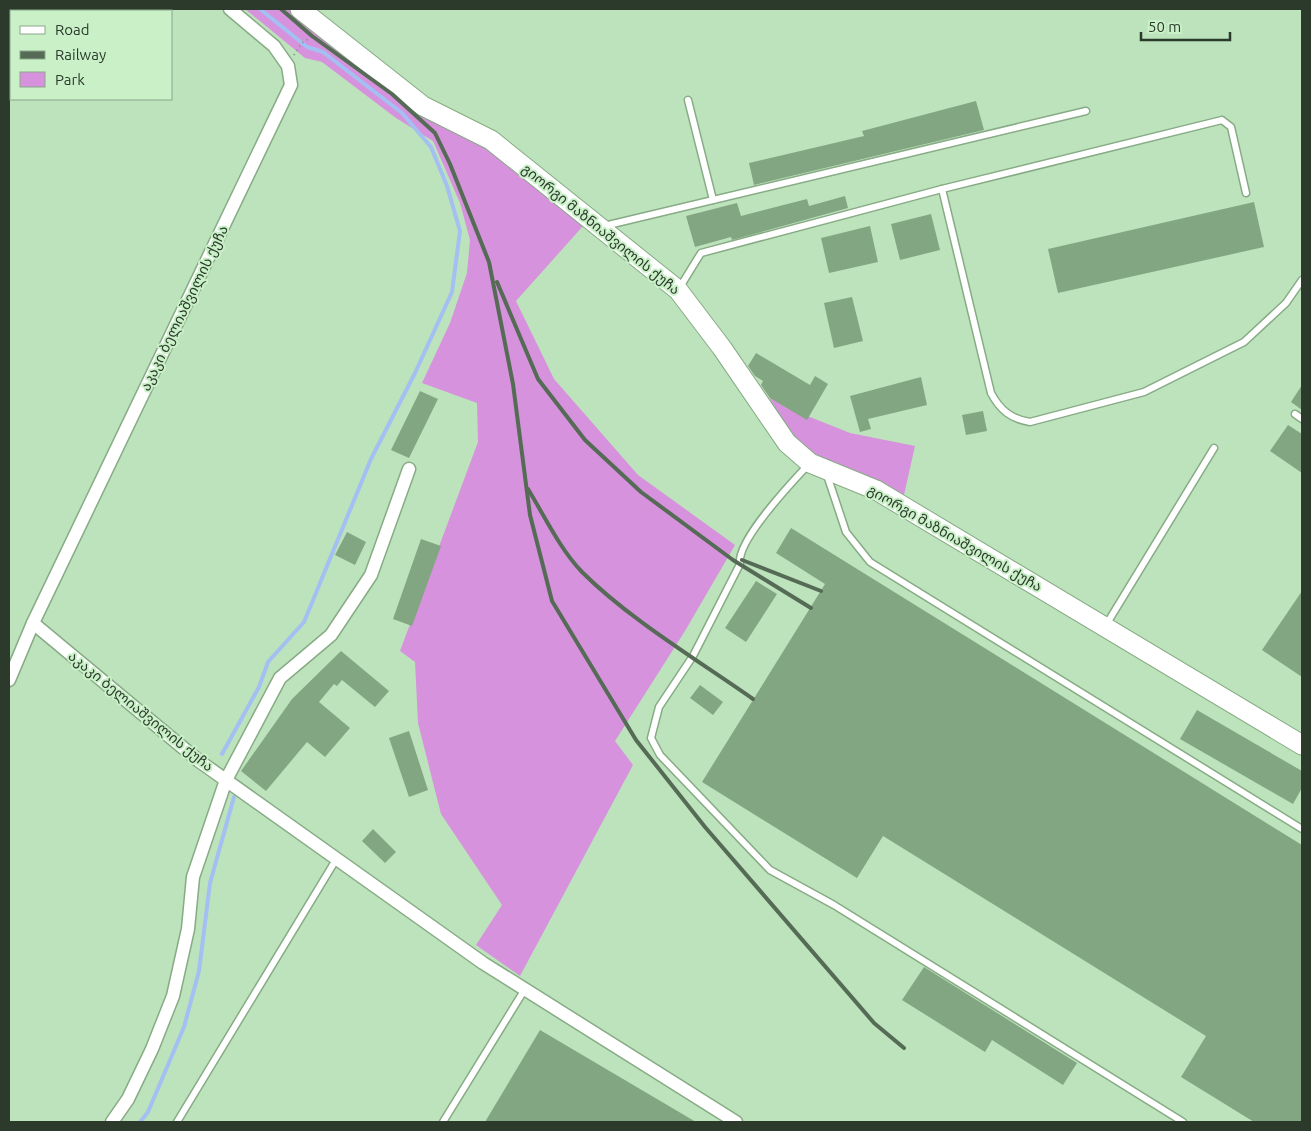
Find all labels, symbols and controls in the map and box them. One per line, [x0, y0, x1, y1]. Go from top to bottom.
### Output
legend [10, 10, 172, 100]
scale bar [1141, 10, 1230, 42]
text: 50 m [1148, 18, 1181, 35]
text: Road [55, 21, 90, 38]
text: Railway [55, 46, 106, 63]
text: Park [55, 71, 85, 88]
street label: გიორგი მაზნიაშვილის ქუჩა [518, 160, 683, 298]
street label: აკაკი ბელიაშვილის ქუჩა [137, 223, 232, 394]
street label: გიორგი მაზნიაშვილის ქუჩა [865, 481, 1045, 595]
street label: აკაკი ბელიაშვილის ქუჩა [65, 648, 217, 775]

